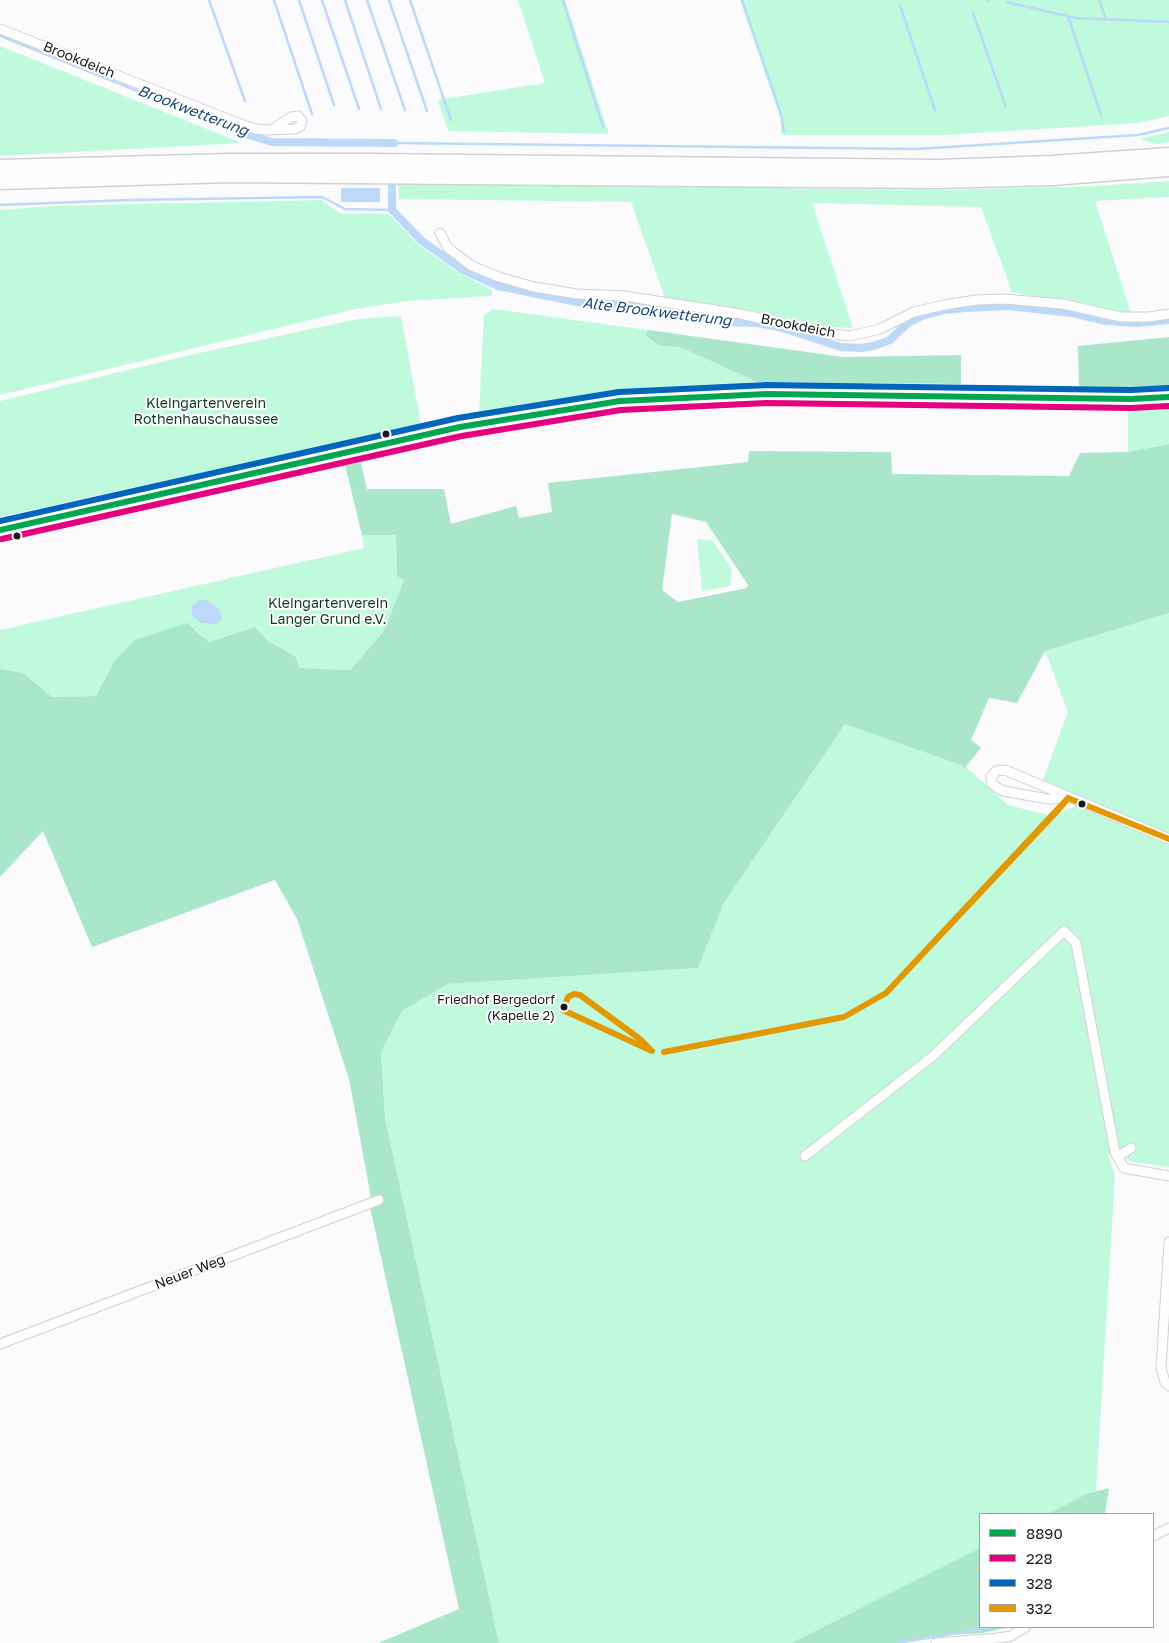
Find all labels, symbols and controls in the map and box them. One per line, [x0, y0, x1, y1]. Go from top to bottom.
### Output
street label: Brookdeich [41, 38, 117, 82]
water label: Brookwetterung [135, 82, 251, 140]
water label: Alte Brookwetterung [582, 294, 732, 330]
street label: Brookdeich [759, 311, 837, 341]
park label: Kleingartenverein Rothenhauschaussee [134, 396, 278, 428]
unlabelled marker [381, 429, 391, 439]
unlabelled marker [12, 531, 22, 541]
park label: Kleingartenverein Langer Grund e.V. [268, 596, 388, 628]
unlabelled marker [1077, 799, 1087, 809]
place label: Friedhof Bergedorf (Kapelle 2) [437, 992, 555, 1023]
marker: Friedhof Bergedorf (Kapelle 2) [559, 1002, 569, 1012]
street label: Neuer Weg [152, 1251, 228, 1293]
legend [979, 1513, 1154, 1628]
text: 8890 [1026, 1524, 1063, 1542]
text: 228 [1026, 1549, 1053, 1567]
text: 328 [1026, 1574, 1053, 1592]
text: 332 [1026, 1599, 1052, 1617]

